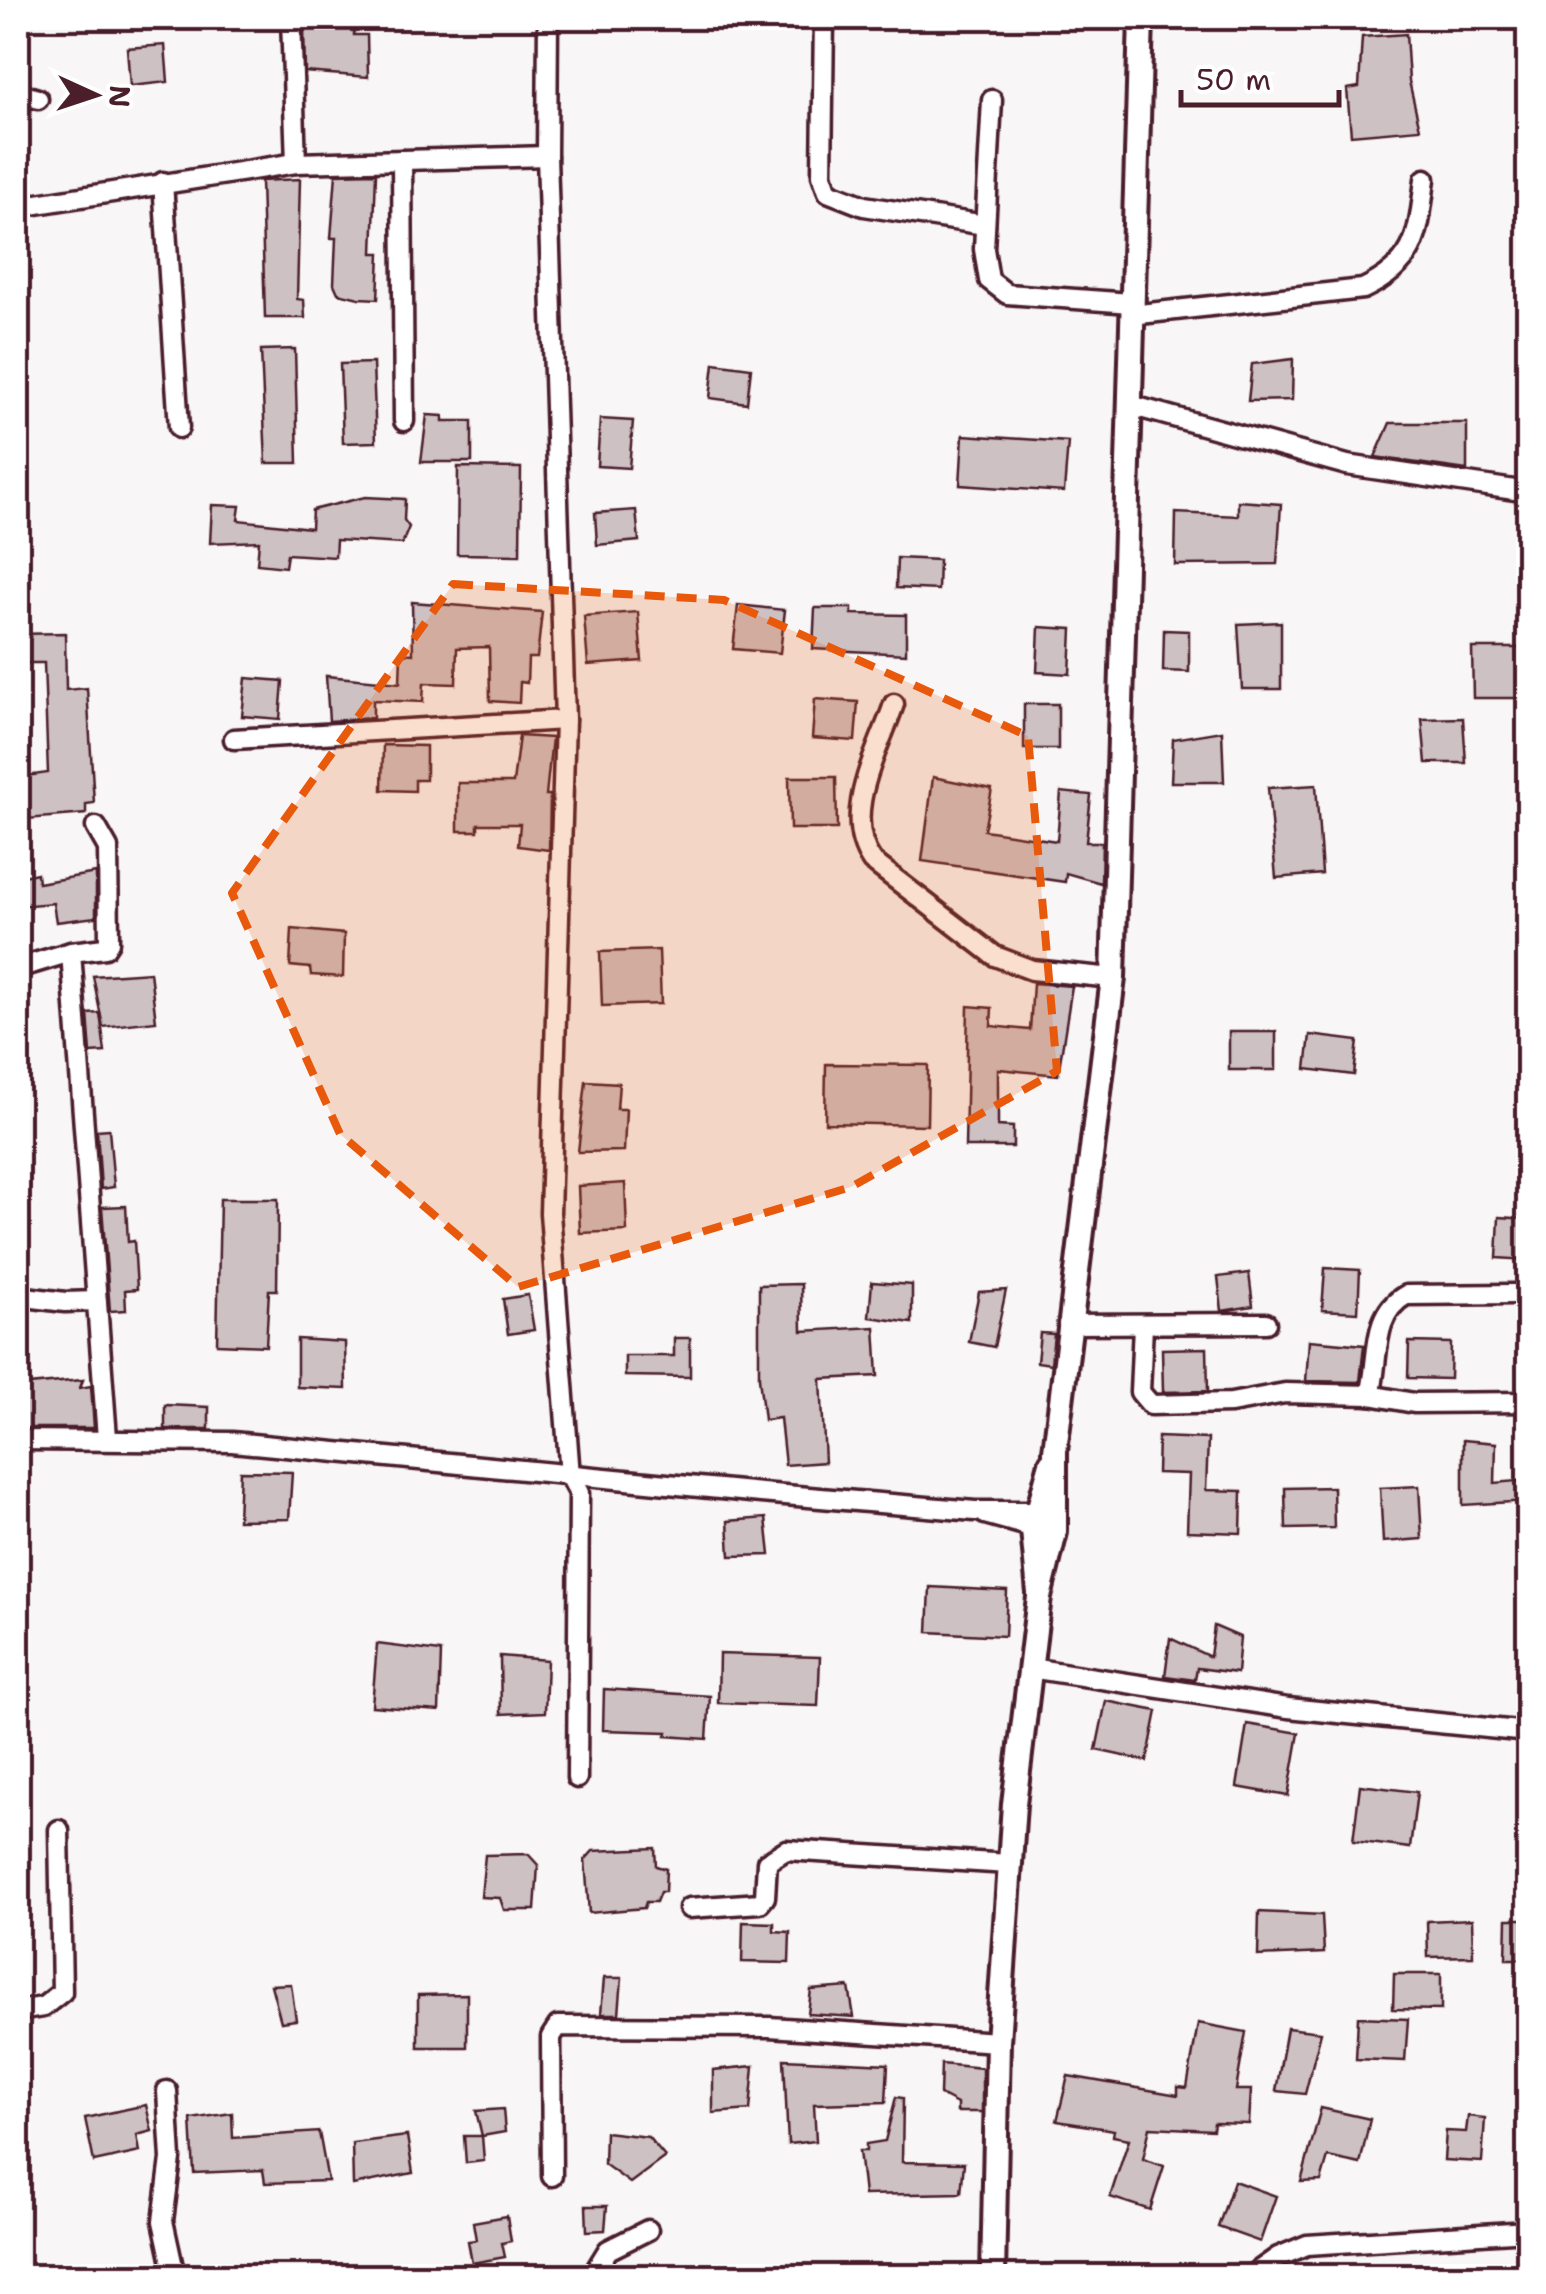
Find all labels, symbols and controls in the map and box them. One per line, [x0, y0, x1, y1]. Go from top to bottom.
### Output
north arrow [45, 45, 145, 145]
scale bar [1181, 45, 1338, 107]
text: 50 m [1196, 59, 1271, 100]
text: N [100, 84, 140, 108]

